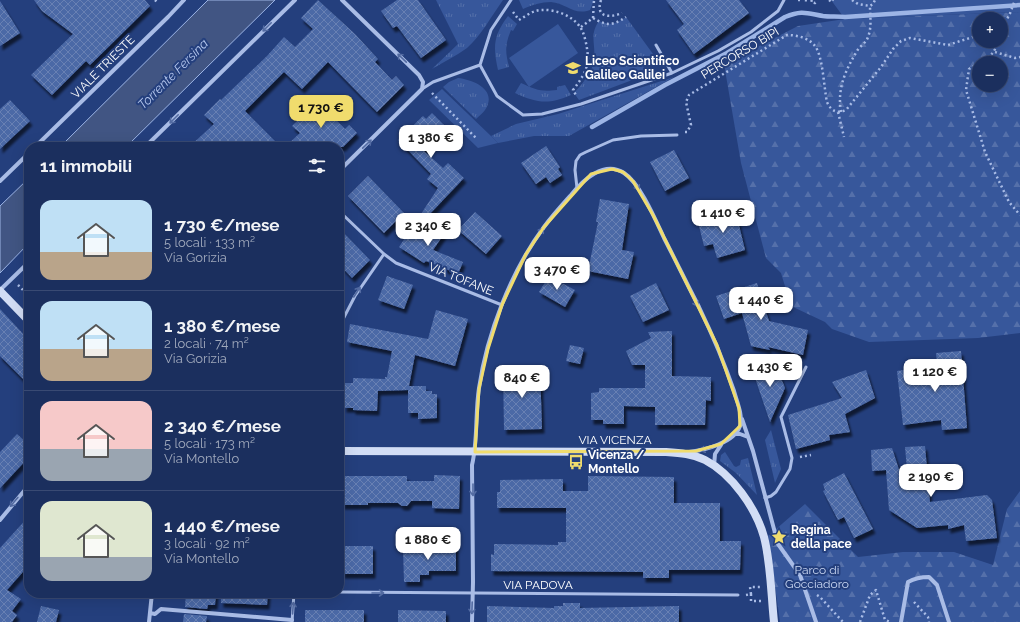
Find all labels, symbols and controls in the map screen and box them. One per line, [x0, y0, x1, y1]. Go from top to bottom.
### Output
map controls [972, 12, 1008, 92]
button: + [972, 12, 1008, 48]
one-way arrow [262, 22, 272, 32]
street label: PERCORSO BIPI [699, 24, 781, 82]
street label: VIALE TRIESTE [69, 33, 137, 101]
water label: Torrente Fersina [135, 36, 211, 112]
one-way arrow [397, 53, 407, 63]
place label: Liceo Scientifico Galileo Galilei [585, 54, 679, 82]
button: − [972, 56, 1008, 92]
school or university icon: Liceo Scientifico Galileo Galilei [564, 59, 582, 77]
pin: 1 730 € [284, 95, 358, 129]
text: 1 730 € [298, 100, 344, 115]
one-way arrow [169, 114, 179, 123]
pin: 1 380 € [394, 125, 468, 159]
text: 1 380 € [408, 130, 454, 145]
one-way arrow [362, 139, 372, 149]
icon: filters [306, 155, 328, 177]
text: 11 immobili [40, 156, 132, 176]
one-way arrow [632, 179, 640, 191]
pin: 1 410 € [686, 200, 760, 234]
text: 1 410 € [701, 205, 745, 220]
pin: 2 340 € [391, 213, 465, 247]
text: 1 730 €/mese [164, 215, 280, 235]
icon: home [72, 216, 120, 264]
text: 2 340 € [405, 218, 451, 233]
one-way arrow [535, 228, 544, 239]
text: 5 locali · 133 m² [164, 235, 255, 250]
text: Via Gorizia [164, 250, 227, 265]
pin: 3 470 € [520, 257, 594, 291]
street label: VIA TOFANE [427, 260, 495, 298]
text: 3 470 € [534, 262, 580, 277]
one-way arrow [353, 287, 361, 298]
pin: 1 440 € [724, 287, 798, 321]
text: 1 440 € [738, 292, 784, 307]
one-way arrow [692, 294, 699, 306]
text: 1 380 €/mese [164, 316, 280, 336]
icon: home [72, 317, 120, 365]
text: 2 locali · 74 m² [164, 336, 249, 351]
text: Via Gorizia [164, 351, 227, 366]
pin: 1 430 € [733, 354, 807, 388]
text: 1 430 € [747, 359, 793, 374]
pin: 1 120 € [898, 359, 972, 393]
text: 1 120 € [913, 364, 957, 379]
pin: 840 € [494, 365, 550, 399]
text: 840 € [504, 370, 540, 385]
text: 2 340 €/mese [164, 416, 281, 436]
icon: home [72, 417, 120, 465]
street label: VIA VICENZA [578, 433, 652, 447]
text: 5 locali · 173 m² [164, 436, 255, 451]
one-way arrow [699, 446, 712, 453]
place label: Vicenza / Montello [588, 448, 645, 476]
text: Via Montello [164, 451, 239, 466]
bus stop icon: Vicenza / Montello [567, 453, 585, 471]
pin: 2 190 € [894, 464, 968, 498]
text: 2 190 € [908, 469, 954, 484]
one-way arrow [469, 483, 477, 496]
one-way arrow [10, 497, 19, 508]
text: 1 440 €/mese [164, 516, 280, 536]
icon: home [72, 517, 120, 565]
place label: Regina della pace [791, 523, 852, 551]
pin: 1 880 € [391, 527, 465, 561]
place icon: Regina della pace [770, 528, 788, 546]
text: 1 880 € [405, 532, 451, 547]
text: 3 locali · 92 m² [164, 536, 250, 551]
text: Via Montello [164, 551, 239, 566]
park label: Parco di Gocciadoro [785, 563, 849, 591]
street label: VIA PADOVA [503, 578, 573, 592]
one-way arrow [371, 589, 384, 597]
one-way arrow [289, 601, 296, 614]
one-way arrow [468, 601, 476, 614]

